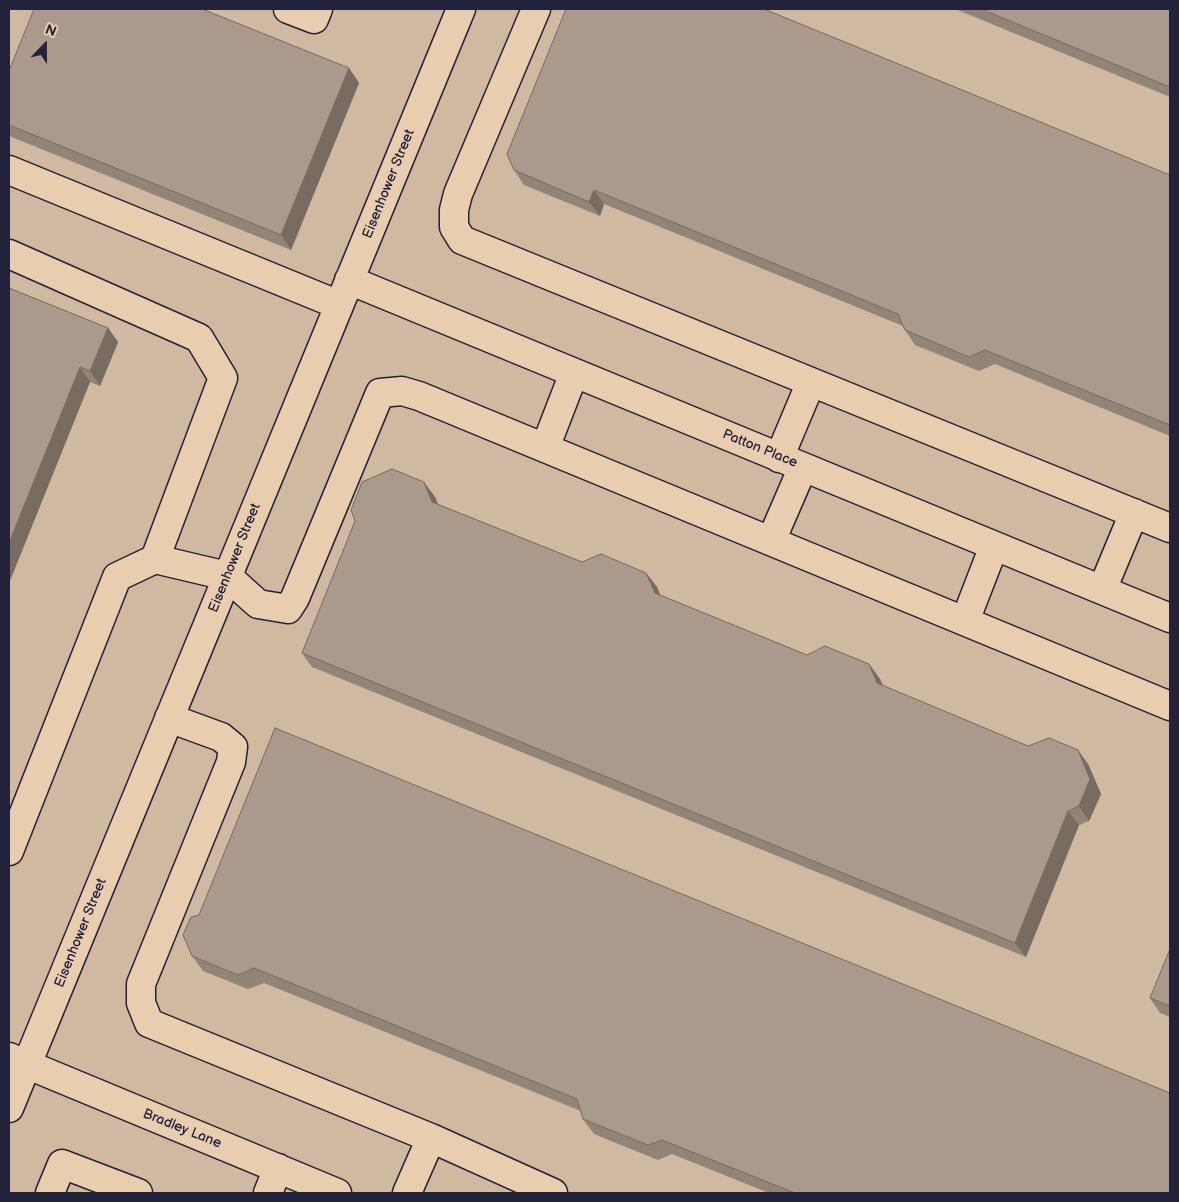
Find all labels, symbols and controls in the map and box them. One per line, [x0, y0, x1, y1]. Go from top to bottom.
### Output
north arrow [20, 20, 70, 70]
text: N [43, 21, 59, 40]
street label: Eisenhower Street [359, 127, 419, 241]
street label: Patton Place [720, 426, 800, 472]
street label: Eisenhower Street [205, 501, 265, 615]
street label: Eisenhower Street [51, 876, 111, 990]
street label: Bradley Lane [140, 1106, 224, 1152]

